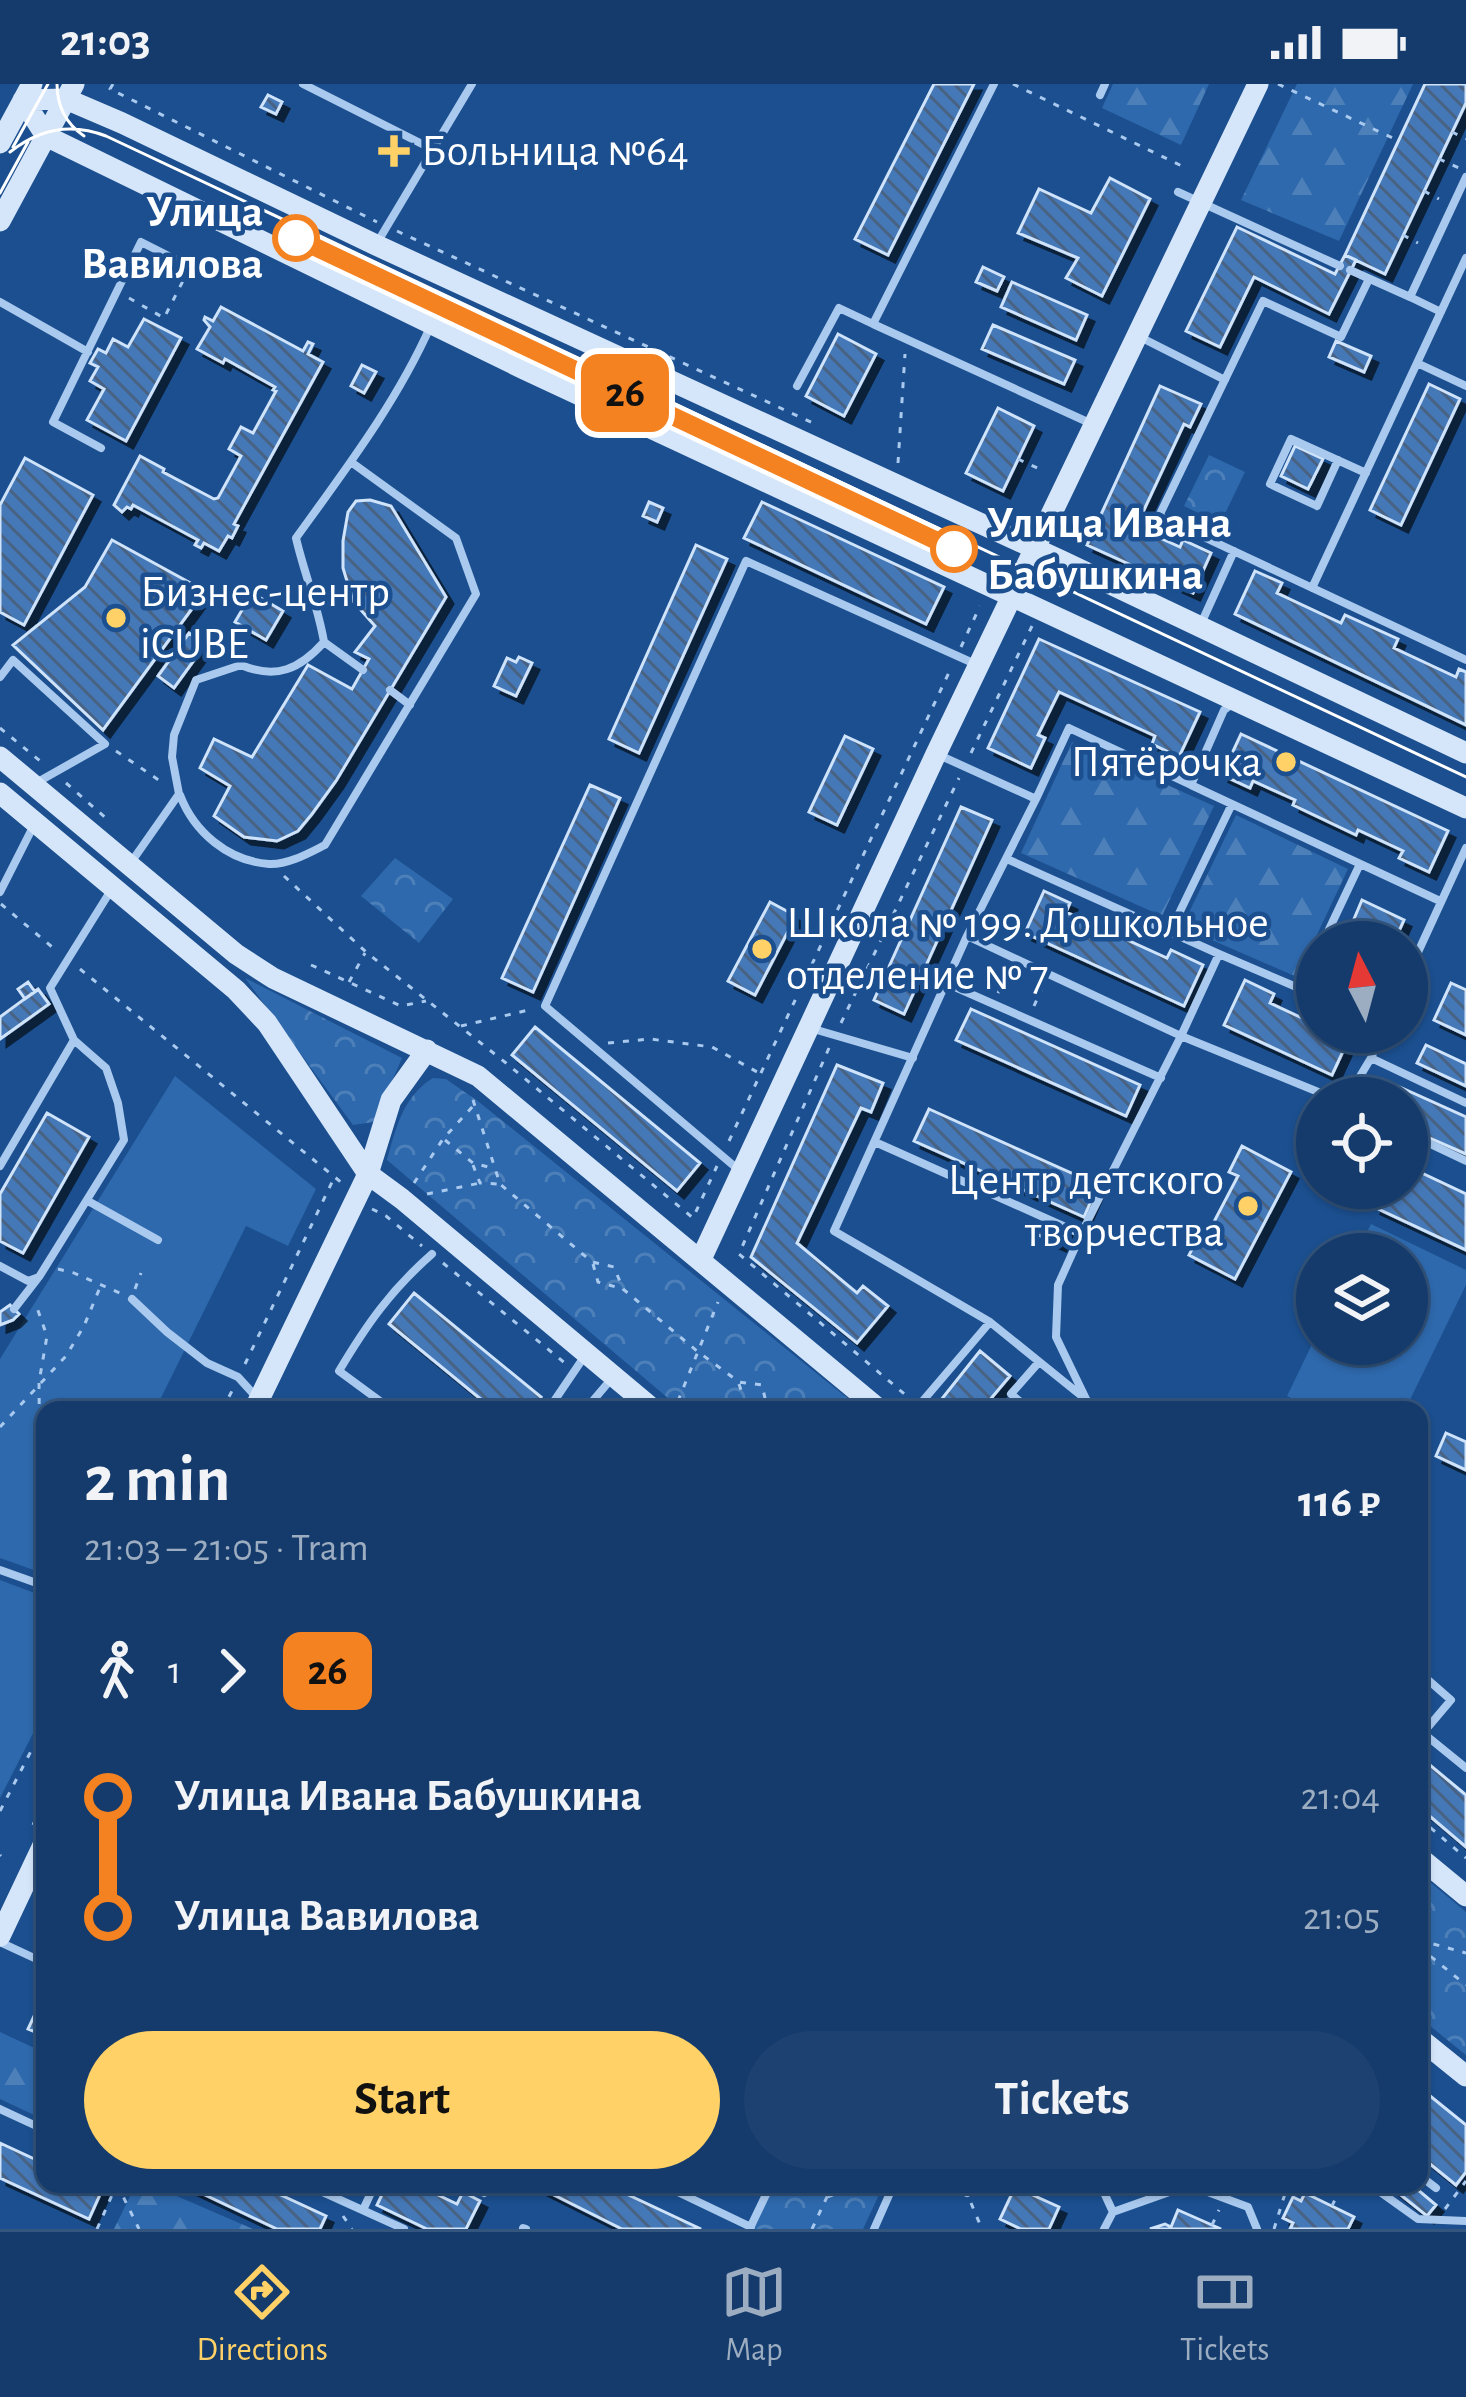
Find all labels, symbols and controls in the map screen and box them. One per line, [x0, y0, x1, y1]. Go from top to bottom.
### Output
text: 21:03 [60, 19, 151, 64]
place label: Больница №64 [421, 129, 689, 174]
marker: Больница №64 [378, 135, 410, 167]
place label: Улица Вавилова [81, 190, 263, 287]
marker: Улица Вавилова [274, 216, 318, 260]
line badge: 26 [571, 354, 679, 432]
text: 26 [605, 372, 645, 414]
place label: Улица Ивана Бабушкина [987, 501, 1232, 598]
marker: Улица Ивана Бабушкина [932, 527, 976, 571]
place label: Бизнес-центр iCUBE [140, 570, 390, 667]
marker: Бизнес-центр iCUBE [103, 605, 129, 631]
place label: Пятёрочка [1071, 740, 1262, 785]
marker: Пятёрочка [1273, 749, 1299, 775]
place label: Школа № 199. Дошкольное отделение № 7 [786, 901, 1269, 998]
north arrow [1296, 921, 1428, 1053]
map controls [1296, 921, 1428, 1365]
marker: Школа № 199. Дошкольное отделение № 7 [749, 936, 775, 962]
button: locate [1296, 1077, 1428, 1209]
place label: Центр детского творчества [948, 1158, 1224, 1255]
marker: Центр детского творчества [1235, 1193, 1261, 1219]
button: layers [1296, 1233, 1428, 1365]
text: 2 min [84, 1447, 230, 1513]
text: 116 ₽ [1298, 1480, 1380, 1525]
text: 21:03 – 21:05 · Tram [84, 1529, 369, 1568]
icon: walk [84, 1638, 150, 1704]
icon: forward [199, 1638, 265, 1704]
text: 26 [307, 1650, 348, 1692]
text: 1 [168, 1652, 181, 1691]
text: Улица Ивана Бабушкина [174, 1774, 642, 1819]
text: 21:04 [1301, 1778, 1380, 1817]
text: Улица Вавилова [174, 1894, 480, 1939]
text: 21:05 [1303, 1898, 1380, 1937]
button: Start [84, 2031, 720, 2169]
button: Tickets [744, 2031, 1380, 2169]
tab: Directions [197, 2259, 328, 2371]
tab: Map [721, 2259, 787, 2371]
tab: Tickets [1180, 2259, 1269, 2371]

